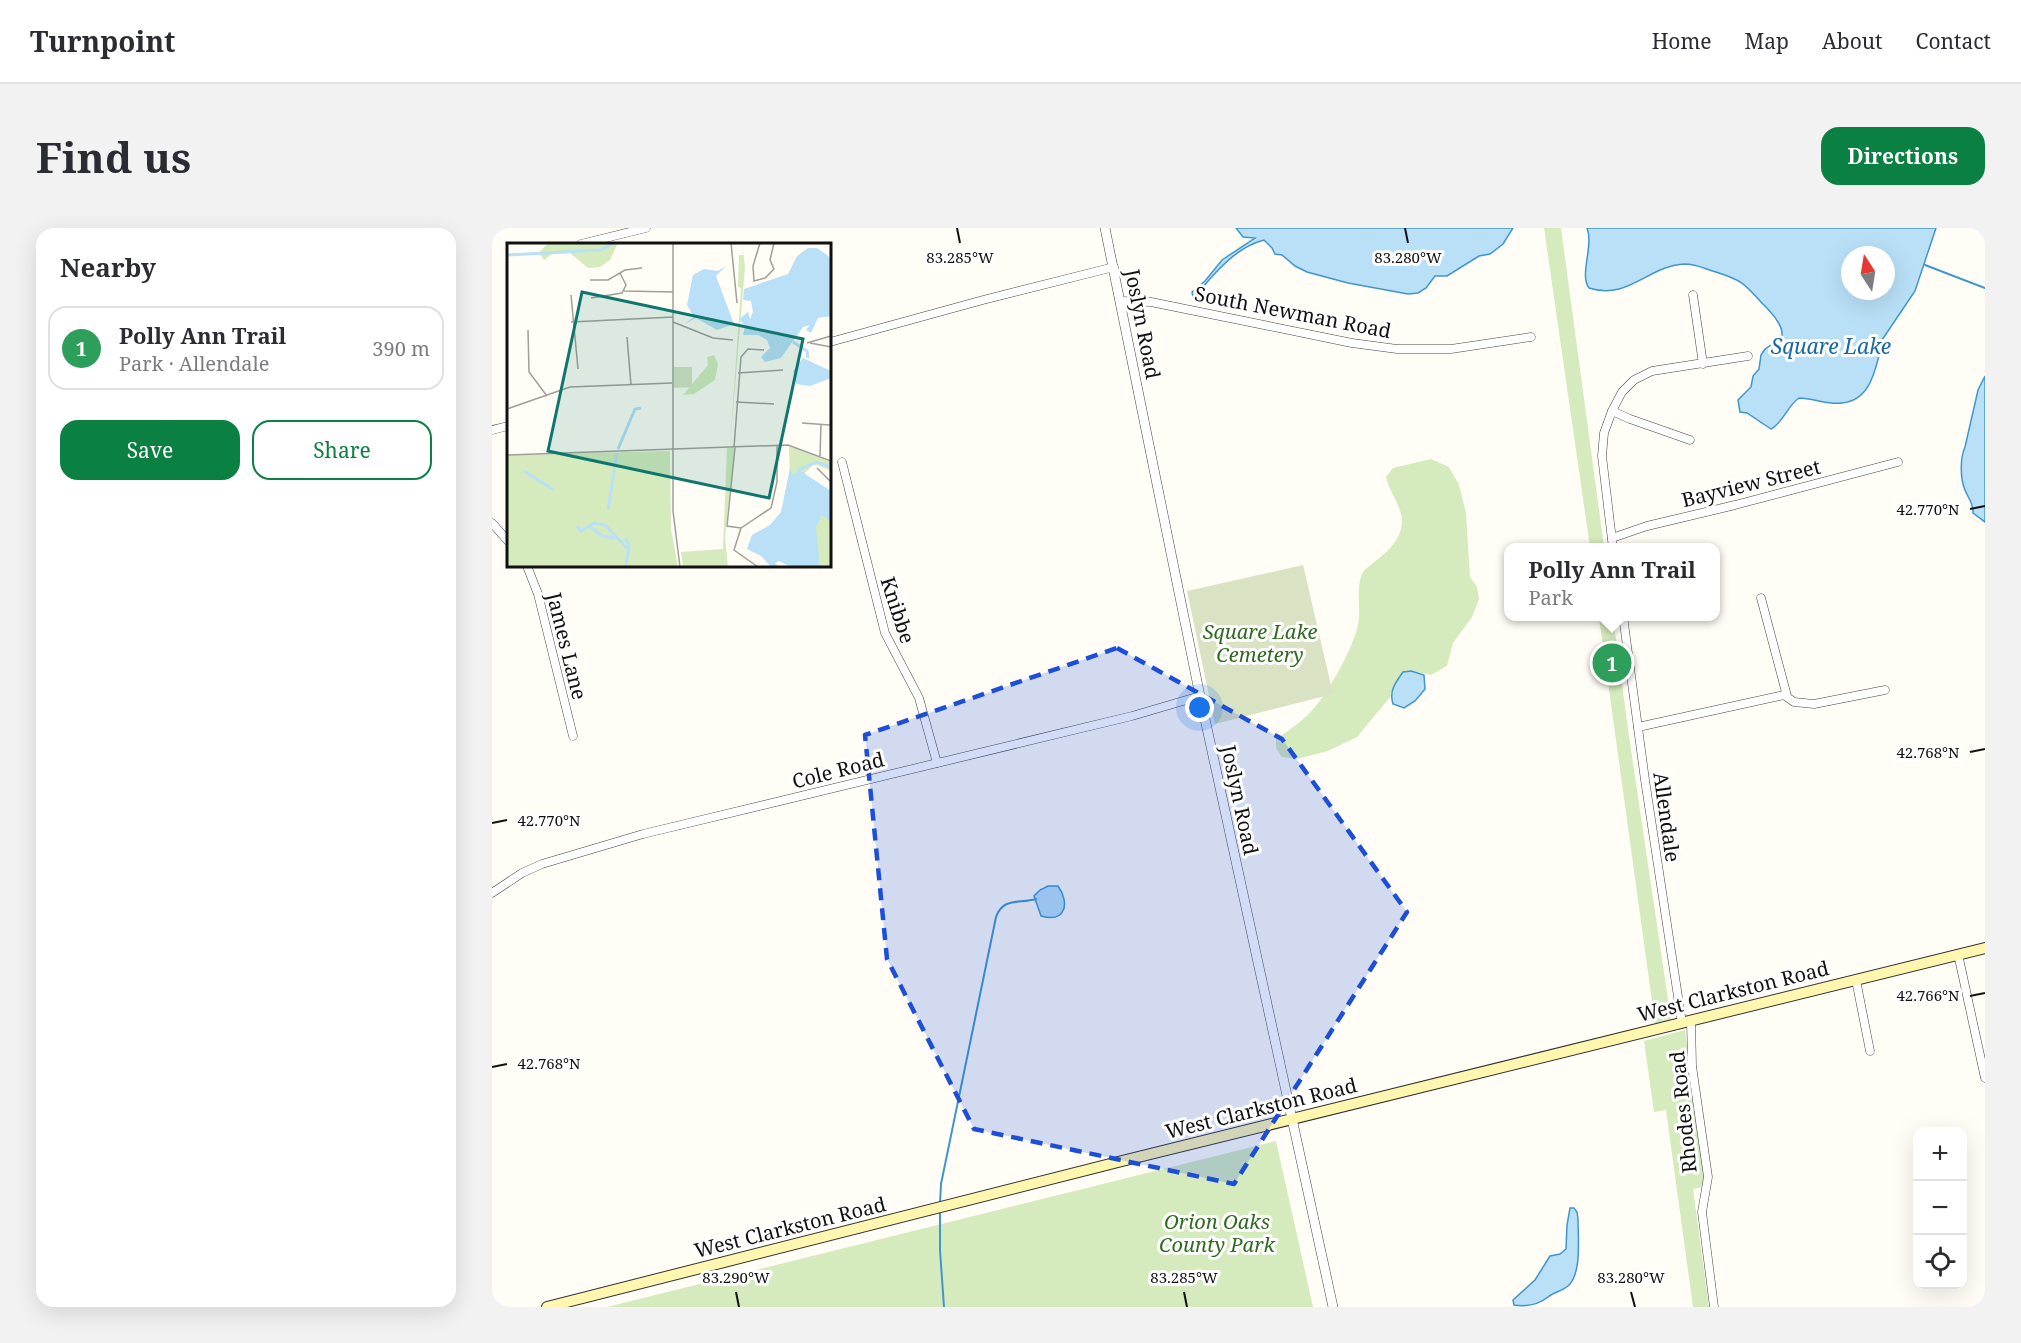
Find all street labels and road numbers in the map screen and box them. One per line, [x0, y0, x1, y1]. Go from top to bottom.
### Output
street label: Joslyn Road [1119, 266, 1167, 381]
street label: South Newman Road [1192, 280, 1394, 344]
street label: Bayview Street [1679, 453, 1823, 513]
street label: Knibbe [875, 573, 921, 647]
street label: James Lane [540, 589, 593, 702]
street label: Joslyn Road [1215, 742, 1265, 857]
street label: Cole Road [789, 746, 887, 794]
street label: Allendale [1647, 770, 1687, 864]
street label: West Clarkston Road [1634, 954, 1832, 1028]
street label: Rhodes Road [1663, 1050, 1703, 1174]
street label: West Clarkston Road [1162, 1071, 1360, 1145]
street label: West Clarkston Road [691, 1190, 889, 1264]

